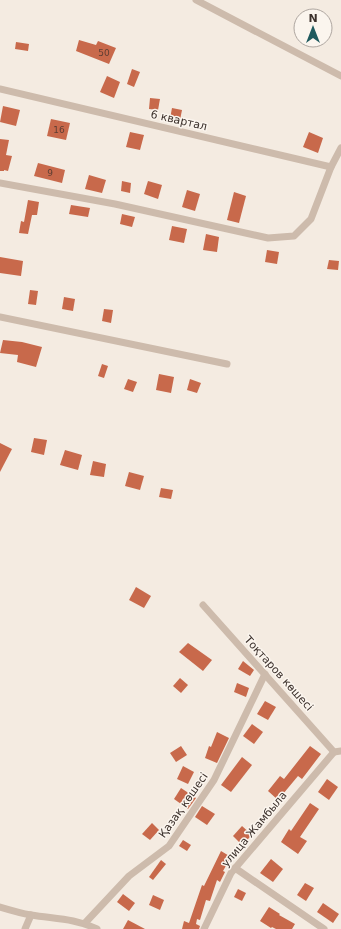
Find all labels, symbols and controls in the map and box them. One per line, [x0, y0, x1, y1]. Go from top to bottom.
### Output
north arrow [293, 8, 333, 48]
text: N [308, 12, 318, 25]
house number: 50 [98, 48, 110, 58]
street label: 6 квартал [149, 108, 208, 133]
house number: 16 [53, 125, 65, 135]
house number: 9 [47, 168, 53, 178]
street label: Тоқтаров көшесі [241, 632, 316, 713]
street label: Қазақ көшесі [156, 770, 211, 840]
street label: улица Жамбыла [219, 789, 290, 870]

